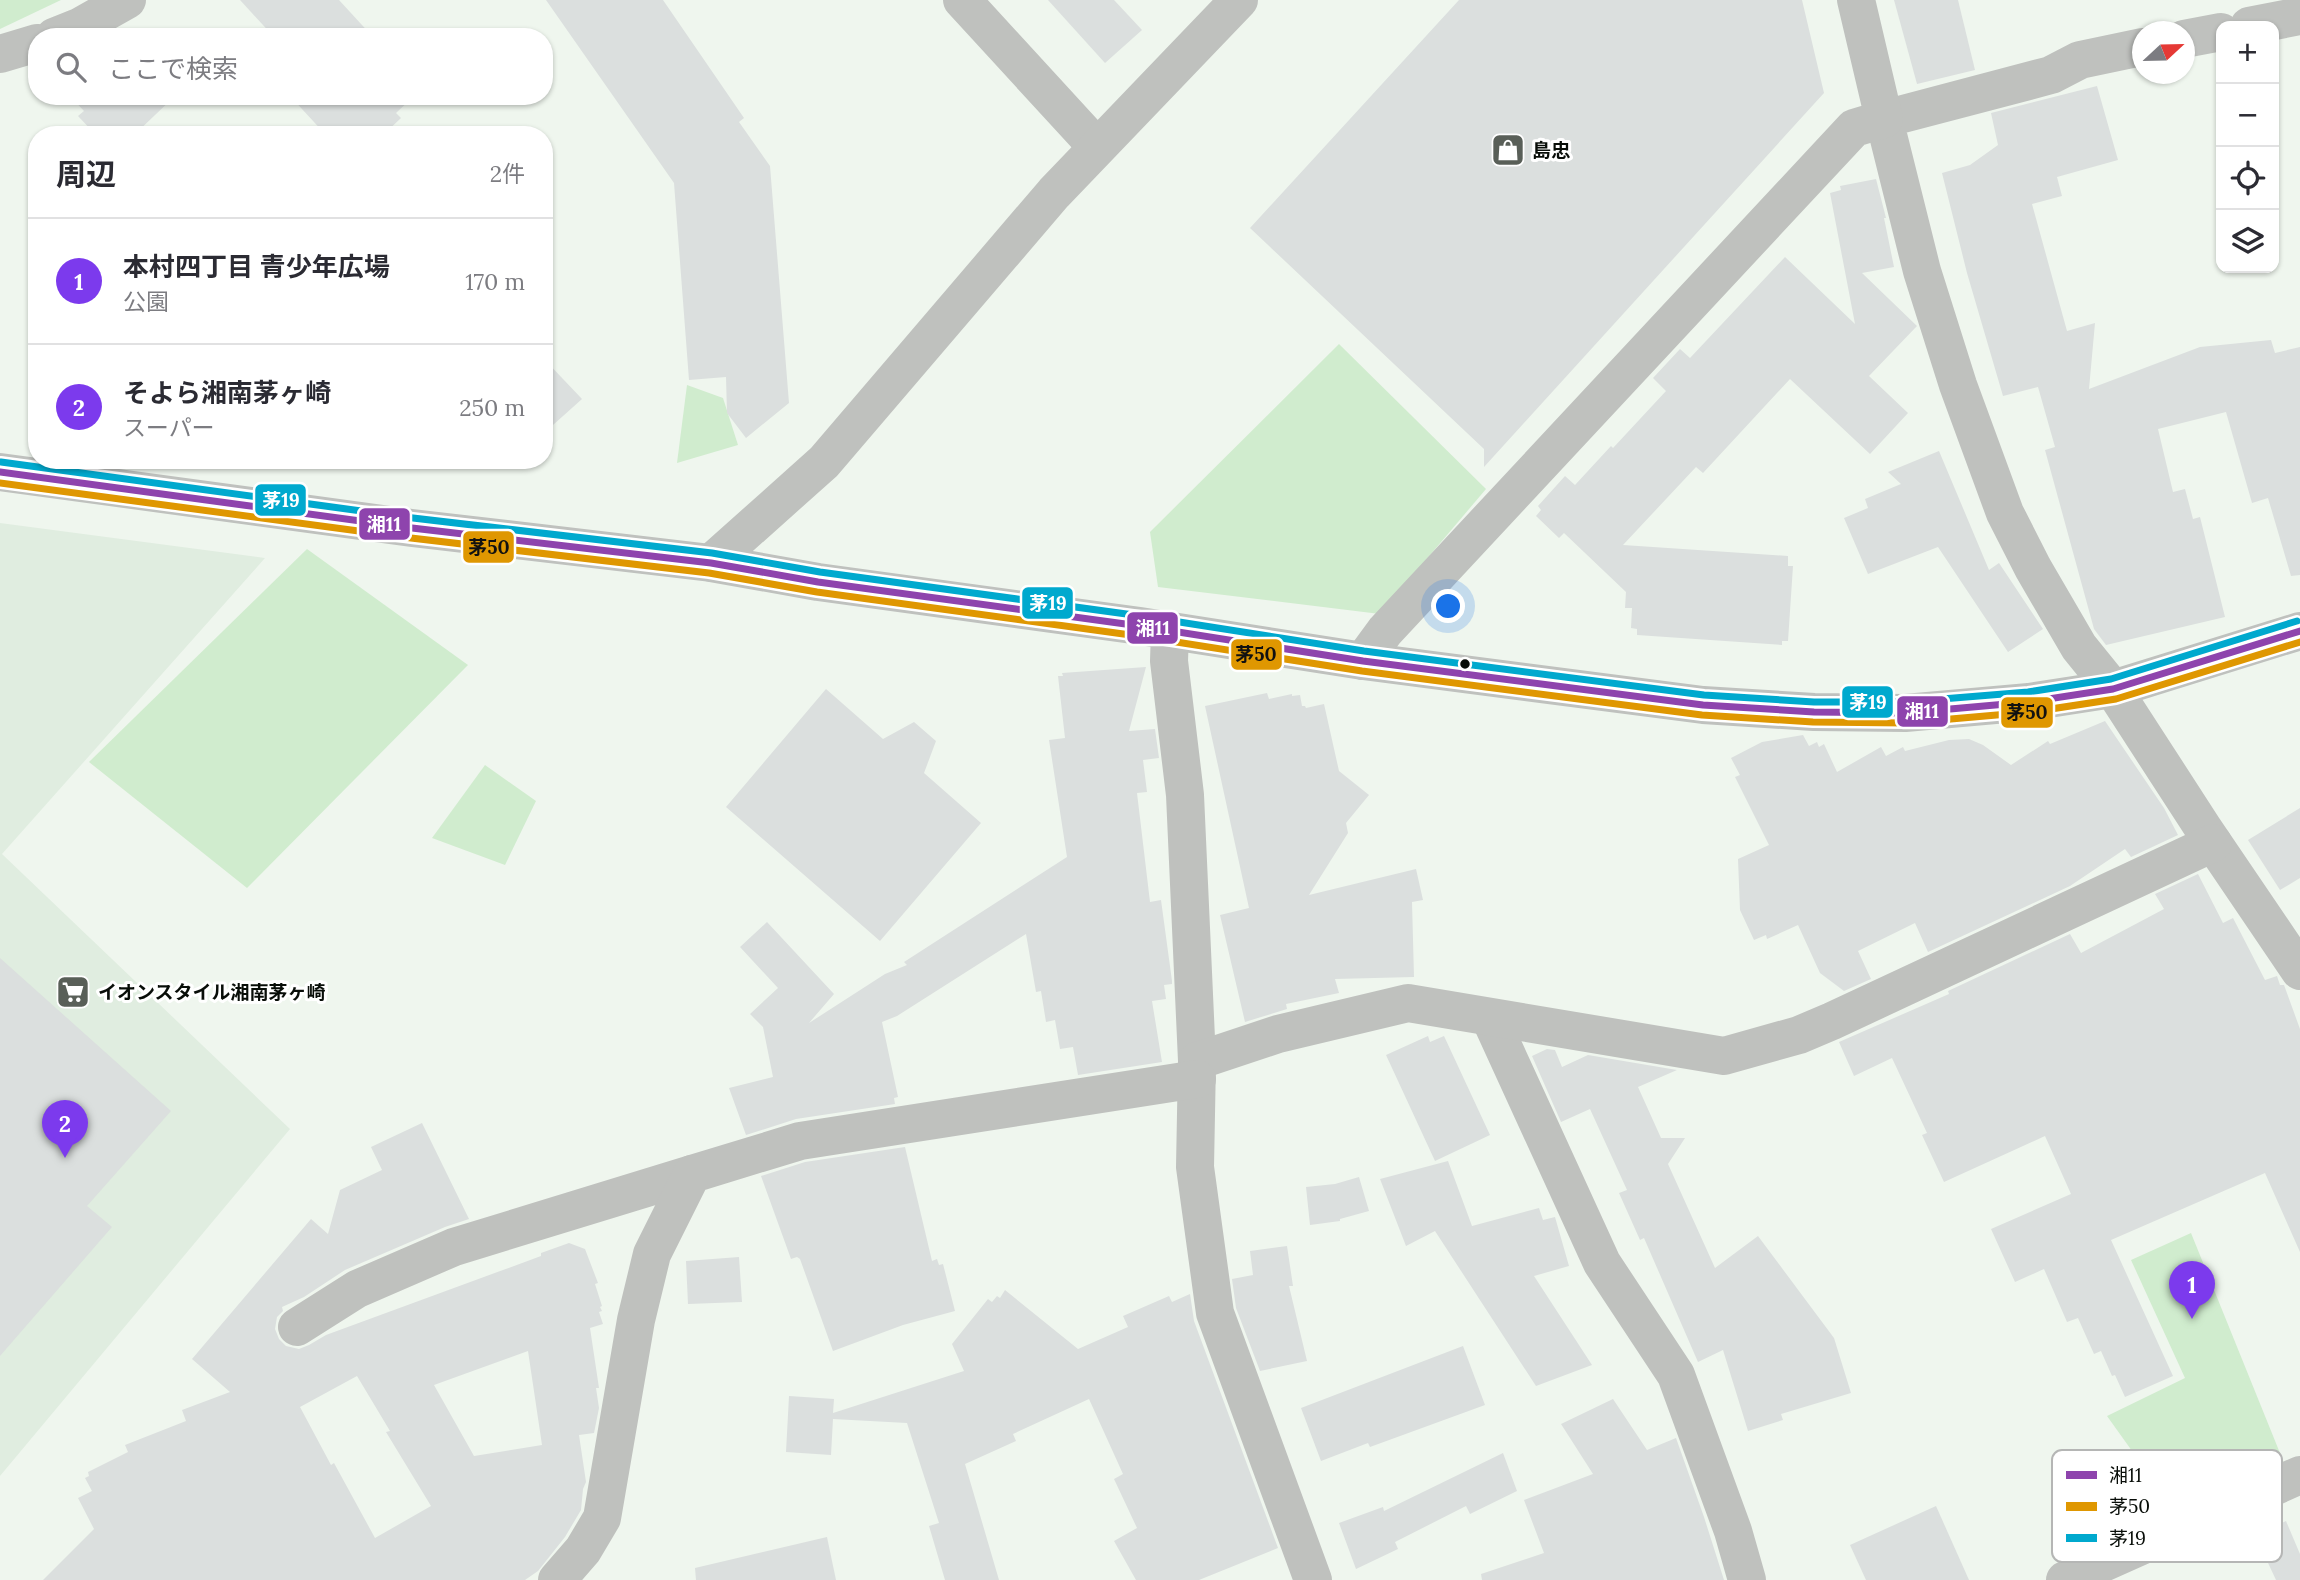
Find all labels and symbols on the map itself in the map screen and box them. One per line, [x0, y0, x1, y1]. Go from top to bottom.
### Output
north arrow [2132, 21, 2195, 84]
shop icon: 島忠 [1489, 131, 1527, 169]
place label: 島忠 [1532, 138, 1570, 162]
line badge: 茅19 [254, 483, 307, 517]
text: 茅19 [262, 488, 300, 512]
line badge: 湘11 [358, 507, 411, 541]
text: 湘11 [367, 512, 401, 536]
line badge: 茅50 [462, 530, 515, 564]
text: 茅50 [468, 535, 510, 559]
line badge: 茅19 [1021, 586, 1074, 620]
your location [1431, 589, 1465, 623]
text: 茅19 [1029, 591, 1067, 615]
line badge: 湘11 [1126, 611, 1179, 645]
text: 湘11 [1136, 616, 1170, 640]
line badge: 茅50 [1230, 638, 1283, 671]
text: 茅50 [1235, 642, 1277, 666]
unlabelled marker [1458, 657, 1472, 671]
line badge: 茅19 [1841, 685, 1894, 719]
text: 茅19 [1849, 690, 1887, 714]
line badge: 湘11 [1896, 695, 1949, 728]
line badge: 茅50 [2000, 696, 2054, 729]
text: 湘11 [1905, 699, 1939, 723]
text: 茅50 [2006, 700, 2048, 724]
supermarket icon: イオンスタイル湘南茅ヶ崎 [54, 973, 92, 1011]
place label: イオンスタイル湘南茅ヶ崎 [98, 980, 326, 1004]
pin: 2 [42, 1100, 88, 1158]
pin: 1 [2169, 1261, 2215, 1319]
legend [2052, 1450, 2282, 1562]
text: 湘11 [2109, 1463, 2142, 1487]
text: 茅50 [2109, 1494, 2150, 1518]
text: 茅19 [2109, 1526, 2146, 1550]

